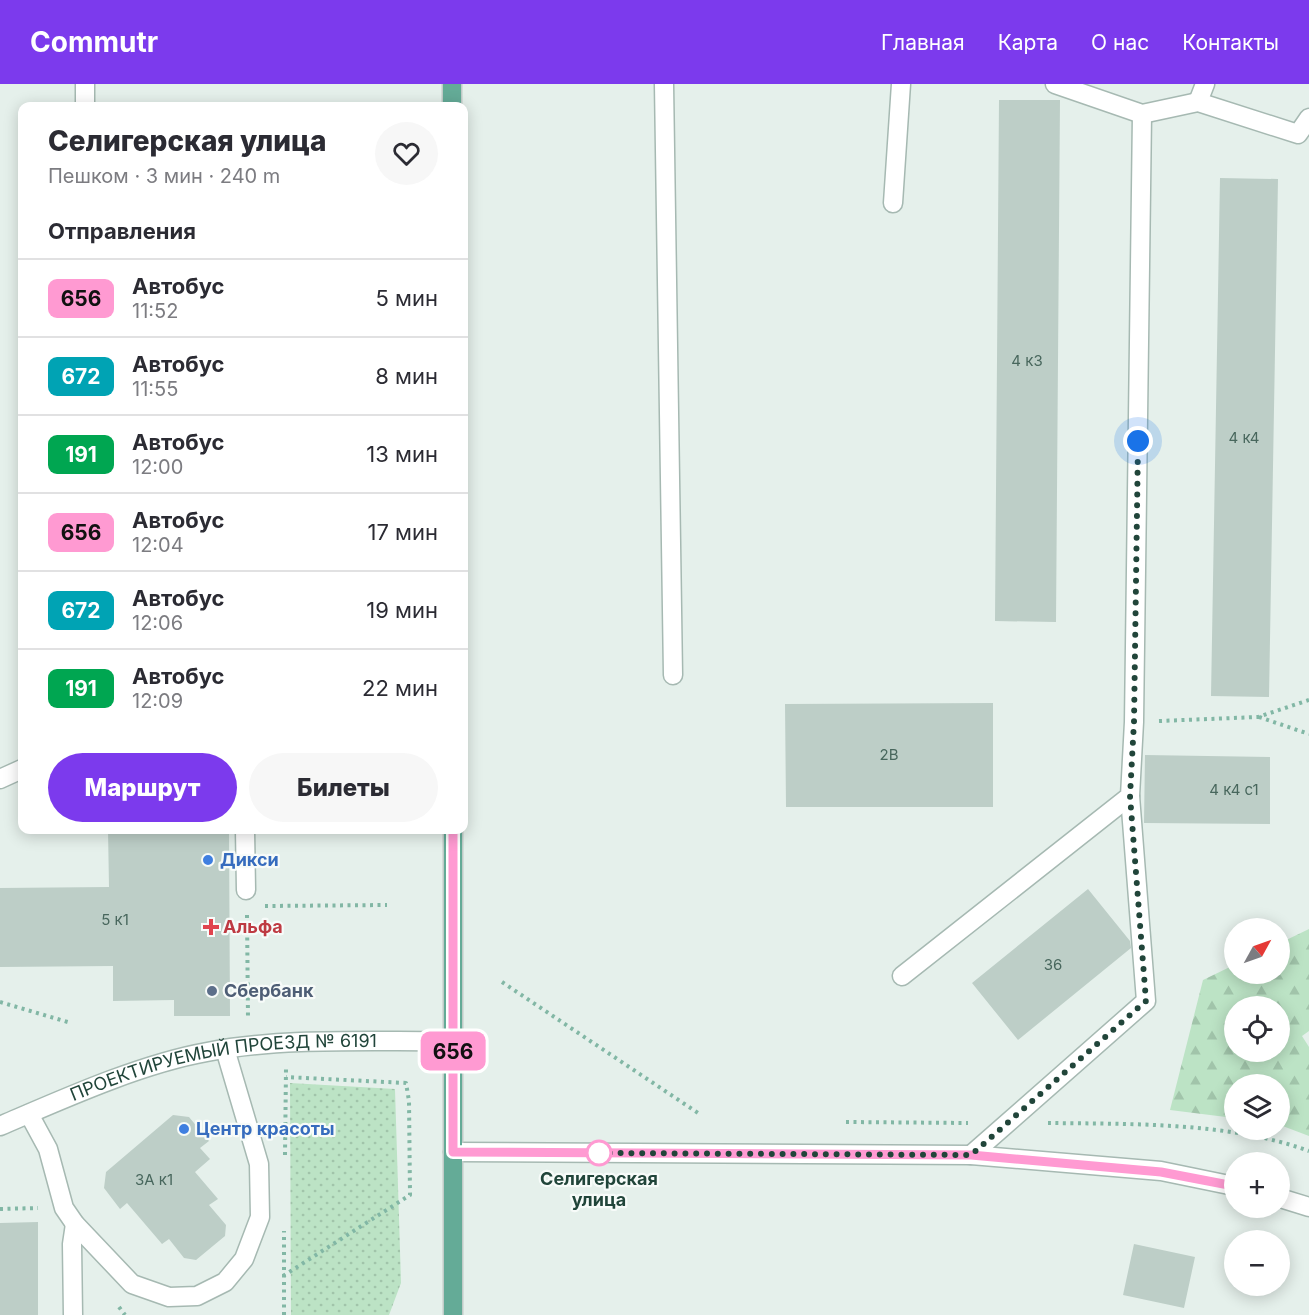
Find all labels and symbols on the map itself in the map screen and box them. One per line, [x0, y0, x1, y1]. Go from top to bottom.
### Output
house number: 4 к3 [1011, 351, 1043, 370]
your location [1123, 426, 1153, 456]
house number: 4 к4 [1228, 428, 1260, 447]
house number: 2В [880, 745, 898, 764]
house number: 4 к4 с1 [1209, 780, 1259, 799]
place label: Дикси [220, 849, 279, 870]
marker: Дикси [201, 853, 215, 867]
house number: 5 к1 [101, 910, 129, 929]
place label: Альфа [223, 916, 283, 937]
north arrow [1224, 918, 1290, 984]
marker: Альфа [204, 920, 218, 934]
house number: 36 [1044, 955, 1062, 974]
place label: Сбербанк [224, 980, 314, 1001]
marker: Сбербанк [205, 984, 219, 998]
street label: ПРОЕКТИРУЕМЫЙ ПРОЕЗД № 6191 [67, 1030, 377, 1105]
line badge: 656 [418, 1032, 488, 1070]
place label: Центр красоты [196, 1118, 335, 1139]
marker: Центр красоты [177, 1122, 191, 1136]
marker: Селигерская улица [586, 1140, 612, 1166]
place label: Селигерская улица [540, 1168, 658, 1210]
house number: 3А к1 [135, 1170, 173, 1189]

